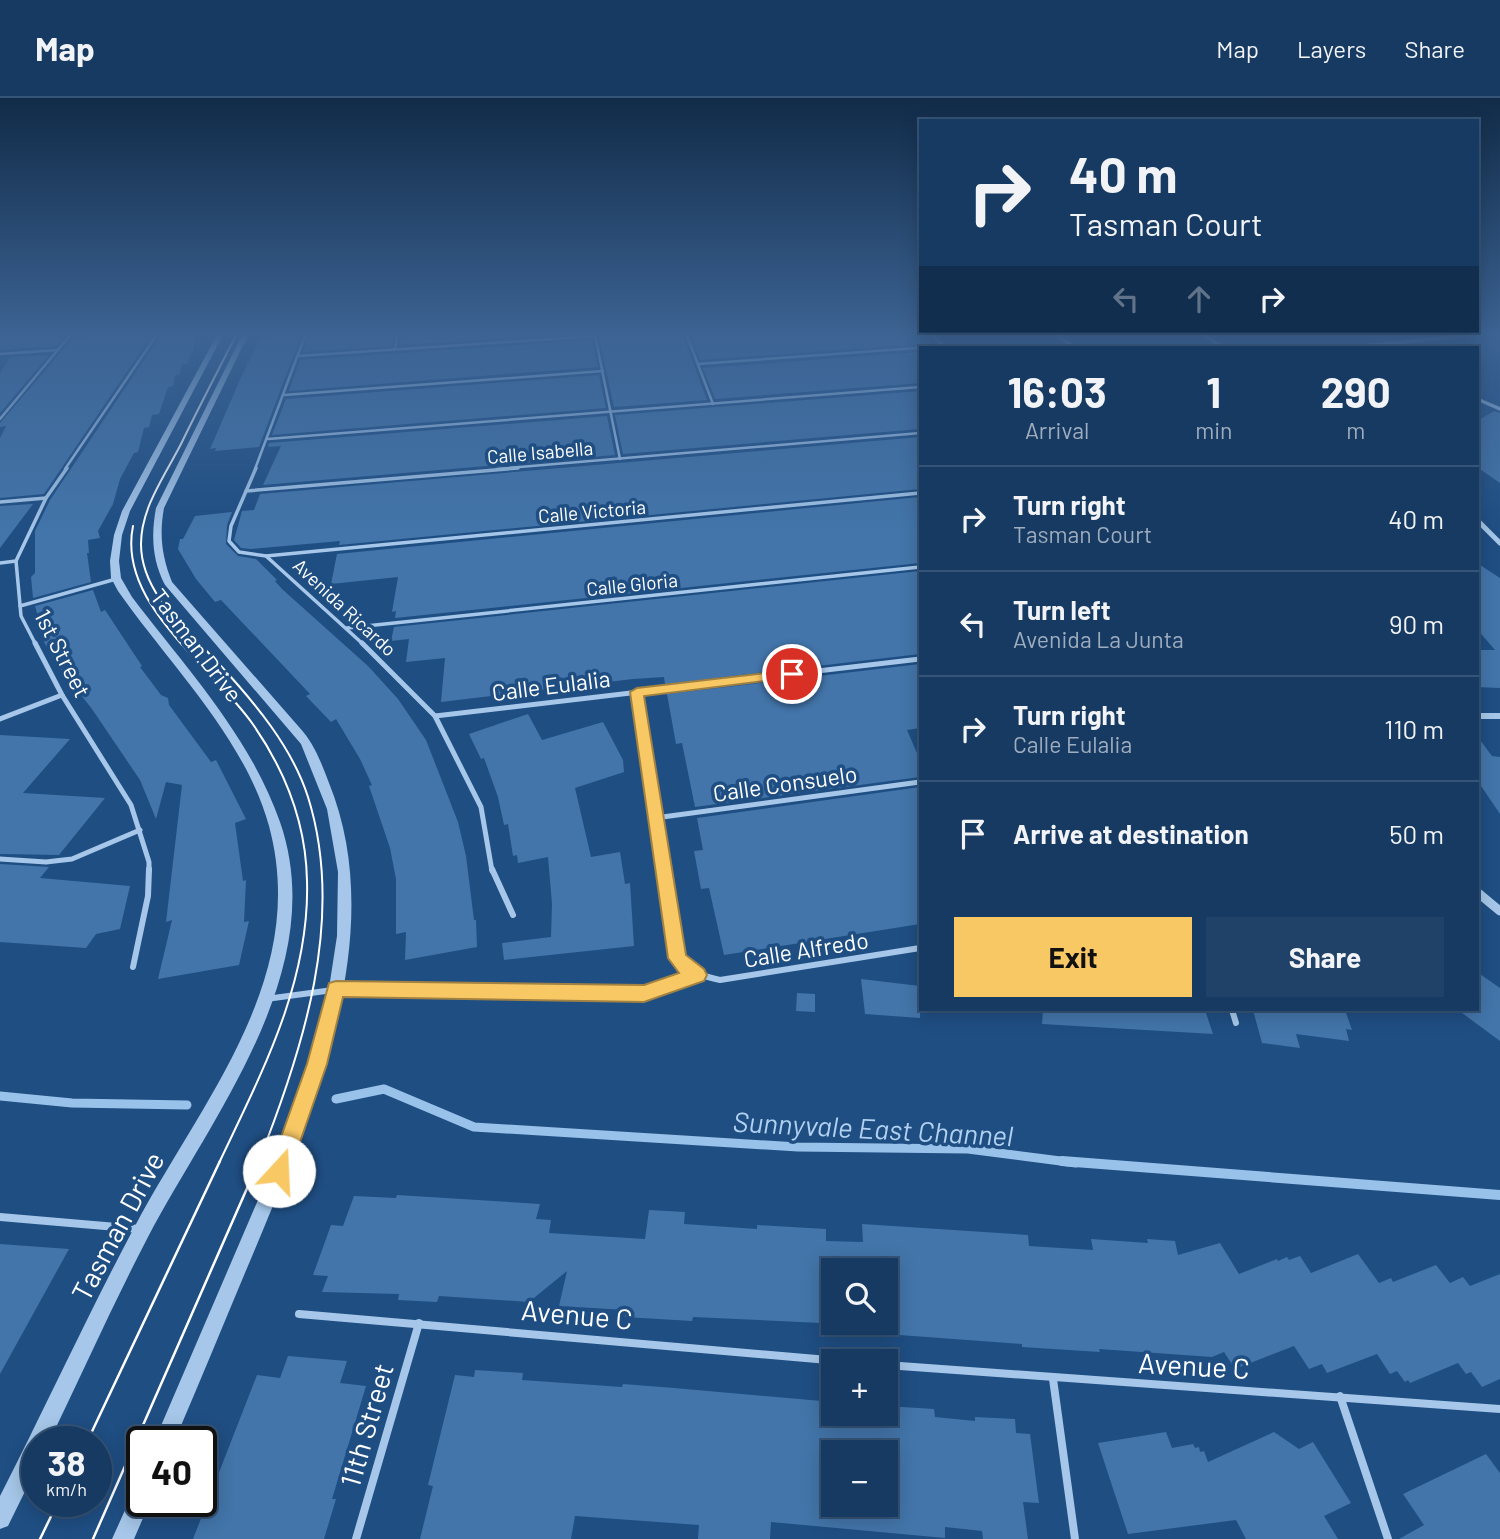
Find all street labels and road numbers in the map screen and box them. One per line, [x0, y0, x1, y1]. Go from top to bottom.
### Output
street label: Calle Isabella [486, 436, 594, 468]
street label: Calle Victoria [537, 495, 647, 527]
street label: Avenida Ricardo [289, 553, 401, 661]
street label: Calle Gloria [585, 568, 679, 600]
street label: Tasman Drive [145, 583, 249, 707]
street label: 1st Street [29, 604, 97, 702]
street label: Calle Eulalia [490, 664, 612, 706]
street label: Calle Consuelo [711, 759, 859, 807]
street label: Calle Alfredo [742, 925, 870, 973]
street label: Tasman Drive [64, 1146, 170, 1306]
street label: Avenue C [520, 1292, 634, 1336]
street label: Avenue C [1137, 1345, 1251, 1385]
street label: 11th Street [332, 1359, 400, 1491]

